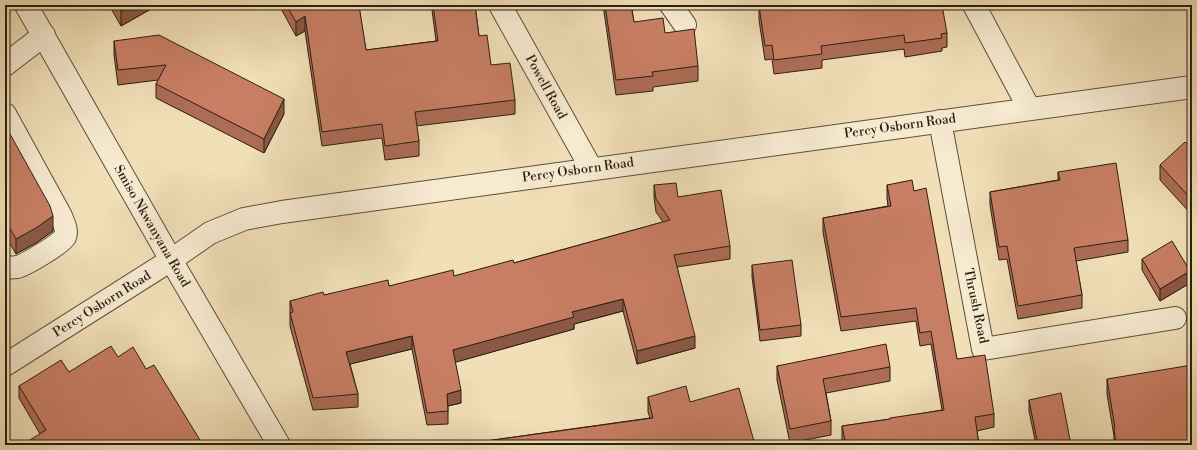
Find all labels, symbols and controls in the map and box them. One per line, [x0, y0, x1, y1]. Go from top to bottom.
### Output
street label: Powell Road [522, 52, 571, 122]
street label: Percy Osborn Road [843, 110, 957, 142]
street label: Percy Osborn Road [521, 154, 635, 186]
street label: Smiso Nkwanyana Road [110, 162, 194, 291]
street label: Percy Osborn Road [50, 267, 155, 341]
street label: Thrush Road [960, 267, 992, 346]

